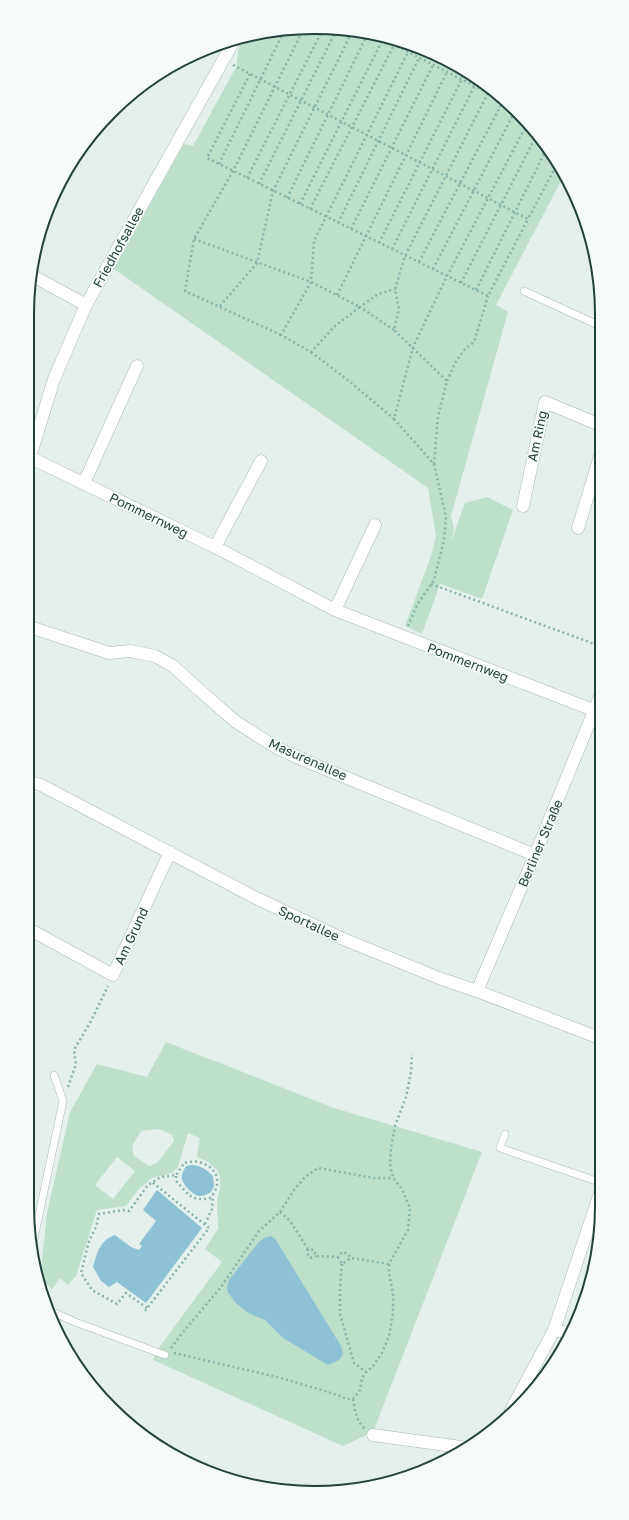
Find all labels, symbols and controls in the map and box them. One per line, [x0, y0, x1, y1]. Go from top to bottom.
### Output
street label: Friedhofsallee [89, 204, 147, 290]
street label: Am Ring [524, 409, 550, 463]
street label: Pommernweg [107, 489, 191, 541]
street label: Pommernweg [425, 639, 511, 685]
street label: Masurenallee [266, 735, 350, 783]
street label: Berliner Straße [514, 797, 566, 889]
street label: Sportallee [276, 902, 342, 944]
street label: Am Grund [111, 905, 151, 967]

